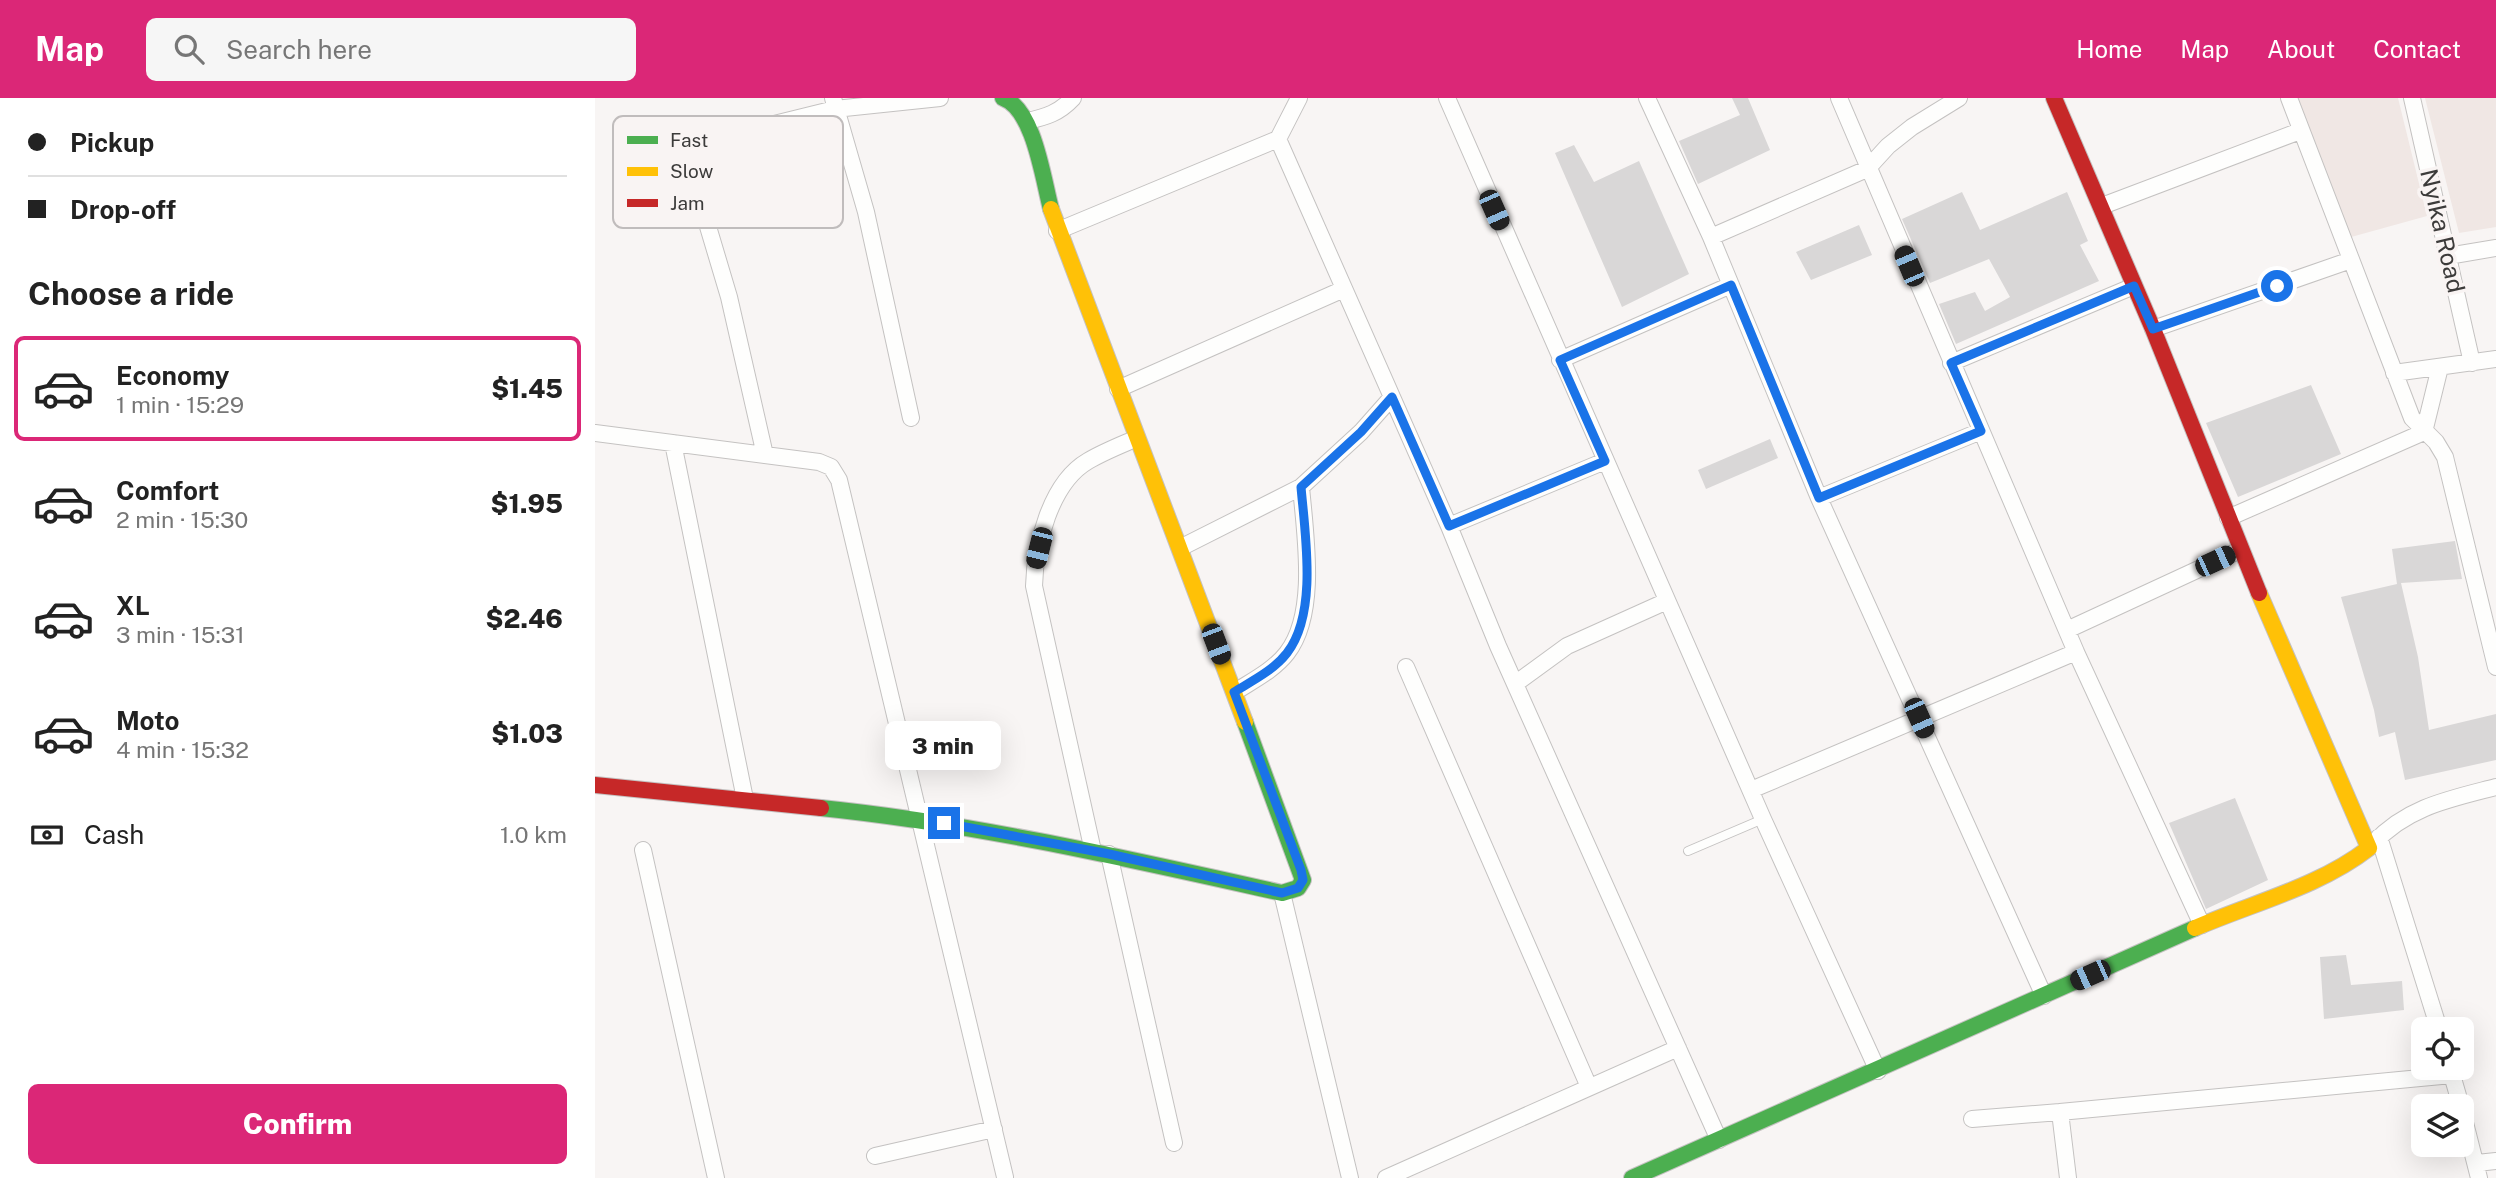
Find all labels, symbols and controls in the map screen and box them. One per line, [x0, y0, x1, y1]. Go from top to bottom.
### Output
search box [146, 18, 636, 81]
text: Map [35, 30, 104, 68]
icon: search [170, 30, 208, 68]
text: Search here [226, 34, 372, 65]
text: Home [2076, 35, 2142, 63]
text: Map [2180, 35, 2229, 63]
text: About [2267, 35, 2335, 63]
text: Contact [2373, 35, 2461, 63]
legend [613, 116, 843, 228]
text: Pickup [70, 127, 154, 158]
text: Fast [670, 129, 708, 151]
text: Slow [670, 160, 714, 182]
street label: Nyika Road [2415, 166, 2471, 295]
car [1476, 187, 1513, 233]
text: Jam [670, 192, 704, 214]
text: Drop-off [70, 194, 176, 225]
car [1892, 243, 1927, 289]
route start [2261, 270, 2293, 302]
text: Choose a ride [28, 275, 234, 312]
icon: car [32, 357, 95, 420]
text: Economy [116, 360, 229, 391]
text: $1.45 [491, 373, 563, 404]
text: 1 min · 15:29 [116, 391, 244, 418]
icon: car [32, 472, 95, 535]
text: Comfort [116, 475, 219, 506]
text: $1.95 [491, 488, 563, 519]
text: 2 min · 15:30 [116, 506, 248, 533]
car [1024, 525, 1055, 571]
car [2192, 543, 2239, 579]
icon: car [32, 587, 95, 650]
text: XL [116, 590, 150, 621]
text: $2.46 [486, 603, 563, 634]
text: 3 min · 15:31 [116, 621, 245, 648]
car [1199, 621, 1234, 667]
car [1901, 695, 1938, 741]
icon: car [32, 702, 95, 765]
text: Moto [116, 705, 179, 736]
text: $1.03 [491, 718, 563, 749]
callout: 3 min [886, 722, 1002, 770]
text: 3 min [912, 732, 974, 759]
text: 4 min · 15:32 [116, 736, 249, 763]
route end [928, 807, 960, 839]
icon: cash [28, 816, 66, 854]
text: Cash [84, 819, 144, 850]
text: 1.0 km [500, 821, 567, 848]
car [2067, 957, 2114, 993]
map controls [2411, 1017, 2474, 1157]
button: locate [2411, 1017, 2474, 1080]
button: Confirm [28, 1084, 567, 1164]
button: layers [2411, 1094, 2474, 1157]

